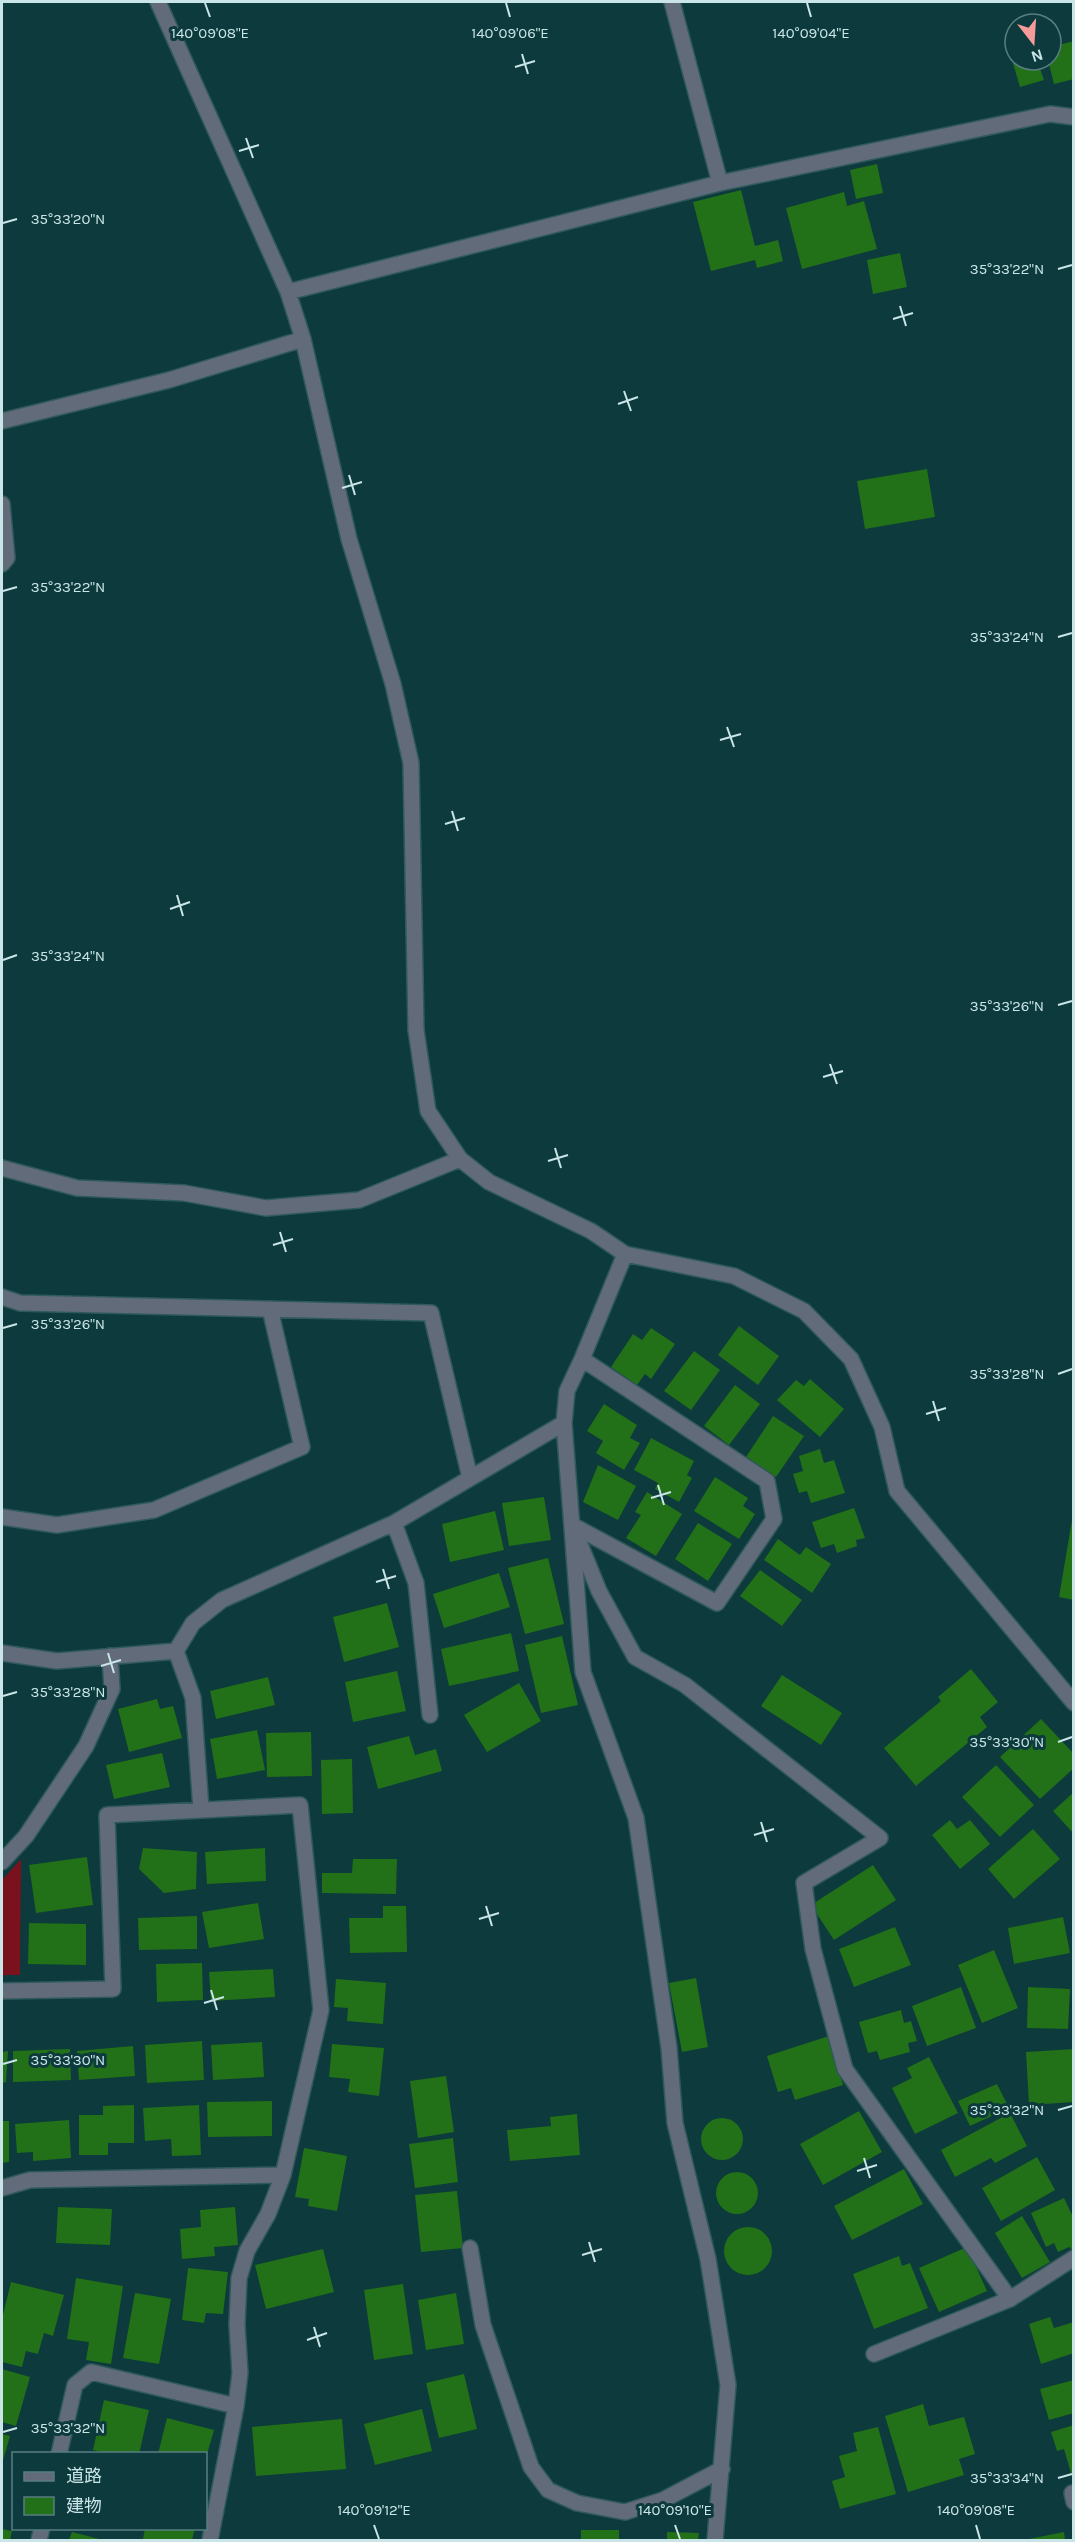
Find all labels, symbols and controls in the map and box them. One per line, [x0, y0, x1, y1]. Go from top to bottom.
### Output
north arrow [1003, 12, 1063, 72]
text: 140°09'08"E [171, 24, 249, 42]
text: 140°09'06"E [471, 24, 549, 42]
text: 140°09'04"E [772, 24, 850, 42]
text: N [1029, 45, 1046, 67]
text: 35°33'20"N [31, 210, 105, 228]
text: 35°33'22"N [970, 260, 1044, 278]
text: 35°33'22"N [31, 578, 105, 596]
text: 35°33'24"N [970, 628, 1044, 646]
text: 35°33'24"N [31, 947, 105, 965]
text: 35°33'26"N [970, 997, 1044, 1015]
text: 35°33'26"N [31, 1315, 105, 1333]
text: 35°33'28"N [970, 1365, 1044, 1383]
text: 35°33'28"N [31, 1683, 105, 1701]
text: 35°33'30"N [970, 1733, 1044, 1751]
text: 35°33'30"N [31, 2051, 105, 2069]
text: 35°33'32"N [970, 2101, 1044, 2119]
text: 35°33'32"N [31, 2419, 105, 2437]
legend [12, 2452, 207, 2530]
text: 道路 [66, 2465, 102, 2487]
text: 35°33'34"N [970, 2469, 1044, 2487]
text: 建物 [66, 2495, 102, 2517]
text: 140°09'12"E [337, 2501, 411, 2519]
text: 140°09'10"E [638, 2501, 712, 2519]
text: 140°09'08"E [937, 2501, 1015, 2519]

